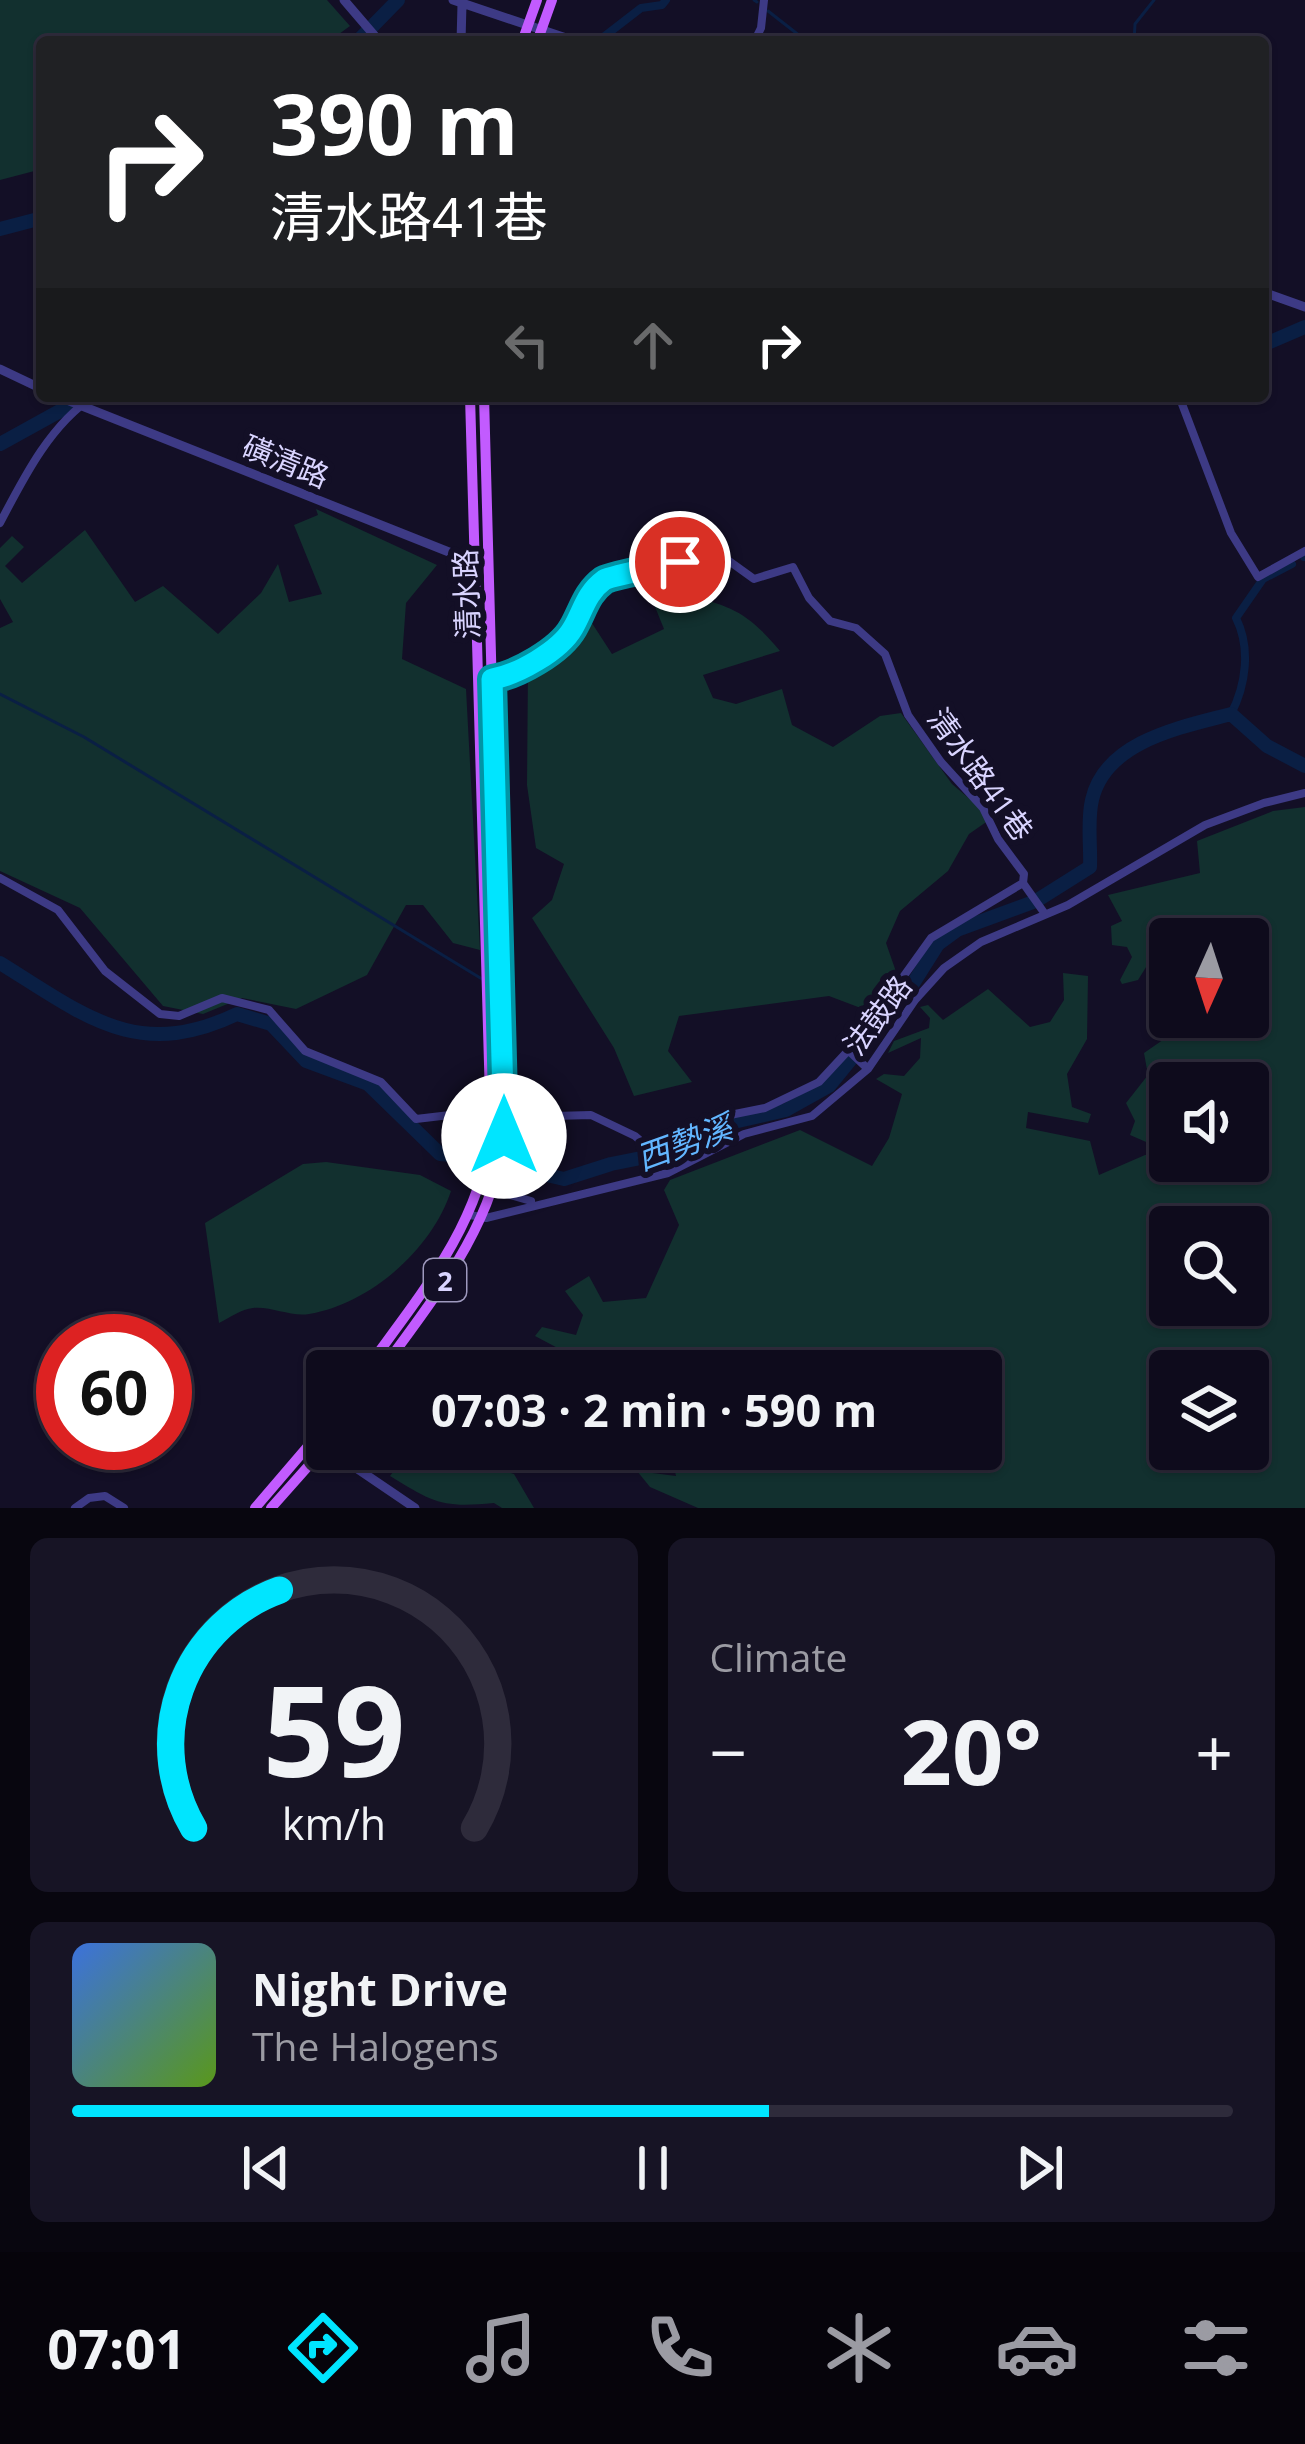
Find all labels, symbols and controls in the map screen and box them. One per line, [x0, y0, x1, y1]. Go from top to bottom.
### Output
text: 390 m [270, 65, 518, 180]
icon: right [72, 84, 228, 240]
text: 清水路41巷 [270, 179, 548, 253]
icon: left [494, 312, 560, 378]
icon: ahead [620, 312, 686, 378]
icon: right [746, 312, 812, 378]
street label: 磺清路 [237, 425, 335, 497]
pin [629, 511, 731, 613]
icon: arrive [647, 529, 713, 595]
street label: 清水路 [444, 548, 488, 640]
street label: 清水路41巷 [919, 700, 1043, 848]
north arrow [1149, 918, 1269, 1038]
map controls [1149, 918, 1269, 1470]
street label: 法鼓路 [834, 967, 920, 1063]
button: sound [1149, 1062, 1269, 1182]
position arrow [441, 1073, 567, 1199]
water label: 西勢溪 [630, 1103, 742, 1180]
button: search [1149, 1206, 1269, 1326]
road number: 2 [424, 1259, 466, 1301]
speed limit sign: 60 [36, 1314, 192, 1470]
button: layers [1149, 1350, 1269, 1470]
text: 07:03 · 2 min · 590 m [431, 1379, 877, 1440]
text: Climate [710, 1630, 847, 1683]
text: 59 [262, 1644, 405, 1814]
text: 20° [901, 1689, 1042, 1811]
text: − [710, 1706, 747, 1796]
text: + [1195, 1706, 1233, 1796]
text: km/h [282, 1794, 386, 1853]
text: Night Drive [252, 1958, 508, 2019]
text: The Halogens [252, 2019, 499, 2072]
icon: previous [233, 2135, 299, 2201]
icon: pause [620, 2135, 686, 2201]
icon: next [1007, 2135, 1073, 2201]
icon: directions [281, 2306, 365, 2390]
icon: music [459, 2306, 543, 2390]
icon: phone [638, 2306, 722, 2390]
icon: climate [817, 2306, 901, 2390]
icon: car [995, 2306, 1079, 2390]
icon: filters [1174, 2306, 1258, 2390]
text: 07:01 [47, 2311, 186, 2385]

